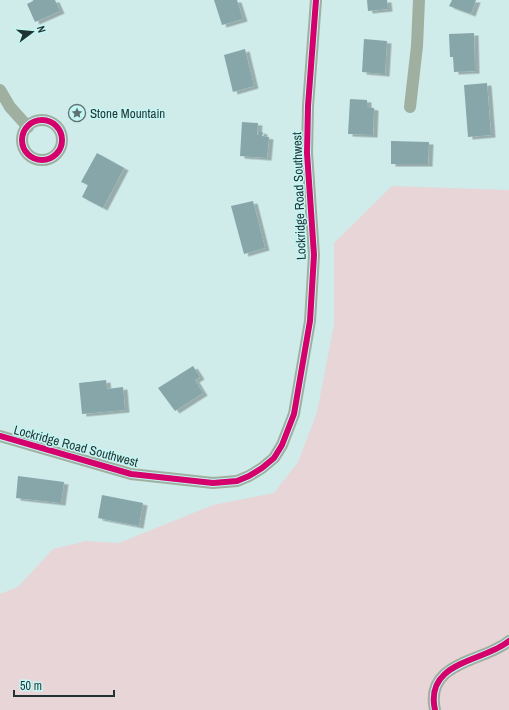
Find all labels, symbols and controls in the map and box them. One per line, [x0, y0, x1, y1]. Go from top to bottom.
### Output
north arrow [12, 12, 52, 52]
text: N [34, 24, 49, 34]
place icon: Stone Mountain [67, 103, 87, 123]
place label: Stone Mountain [90, 105, 165, 122]
street label: Lockridge Road Southwest [288, 132, 310, 260]
street label: Lockridge Road Southwest [12, 421, 140, 471]
scale bar [14, 672, 114, 698]
text: 50 m [20, 678, 42, 694]

